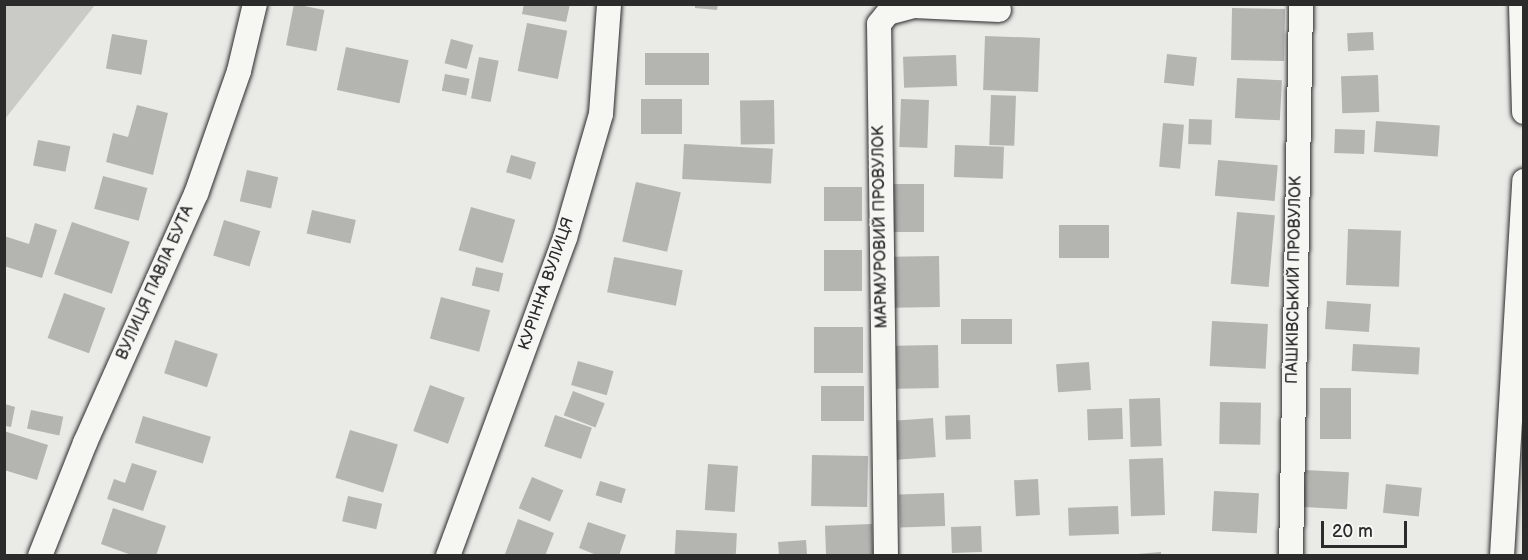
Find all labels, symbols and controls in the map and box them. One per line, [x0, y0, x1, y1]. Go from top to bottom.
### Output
street label: МАРМУРОВИЙ ПРОВУЛОК [870, 125, 892, 329]
street label: ПАШКІВСЬКИЙ ПРОВУЛОК [1284, 176, 1306, 384]
street label: ВУЛИЦЯ ПАВЛА БУТА [113, 203, 199, 363]
street label: КУРІННА ВУЛИЦЯ [515, 215, 579, 353]
scale bar [1324, 509, 1410, 547]
text: 20 m [1332, 521, 1373, 542]

